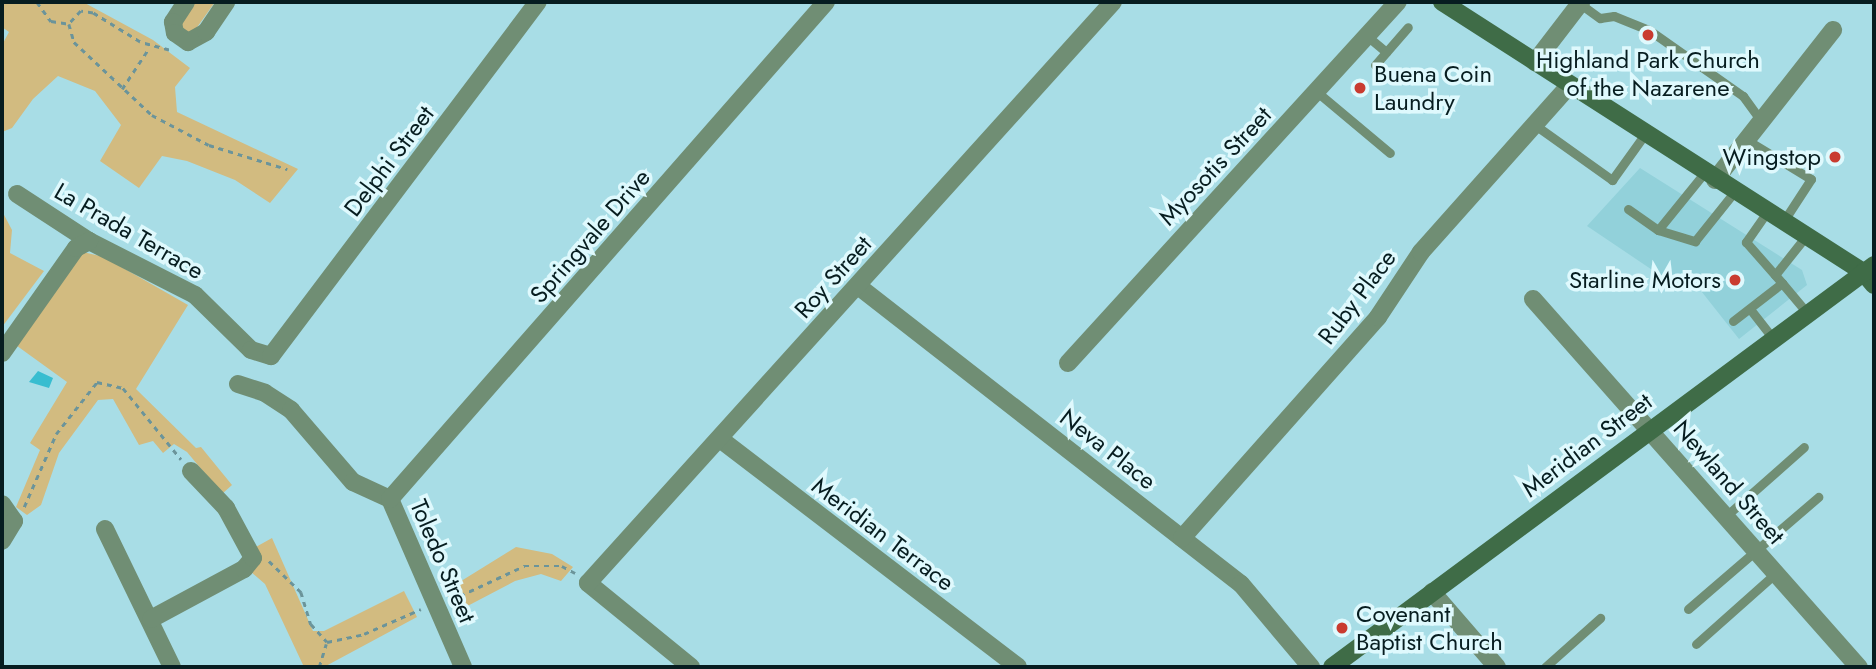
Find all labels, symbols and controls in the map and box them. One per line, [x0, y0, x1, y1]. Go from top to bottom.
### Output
marker: Highland Park Church of the Nazarene [1640, 27, 1656, 43]
place label: Highland Park Church of the Nazarene [1536, 46, 1760, 102]
place label: Buena Coin Laundry [1374, 60, 1492, 116]
marker: Buena Coin Laundry [1352, 80, 1368, 96]
street label: Delphi Street [338, 100, 440, 222]
street label: Myosotis Street [1153, 101, 1277, 231]
place label: Wingstop [1723, 143, 1821, 171]
marker: Wingstop [1827, 149, 1843, 165]
street label: Springvale Drive [524, 163, 656, 309]
street label: La Prada Terrace [49, 177, 209, 285]
street label: Roy Street [788, 230, 878, 324]
street label: Ruby Place [1312, 244, 1402, 350]
place label: Starline Motors [1569, 266, 1721, 294]
marker: Starline Motors [1727, 272, 1743, 288]
street label: Meridian Street [1517, 387, 1657, 503]
street label: Neva Place [1054, 403, 1162, 495]
street label: Newland Street [1667, 414, 1791, 550]
street label: Meridian Terrace [806, 471, 960, 597]
street label: Toledo Street [404, 495, 482, 627]
place label: Covenant Baptist Church [1356, 600, 1503, 656]
marker: Covenant Baptist Church [1334, 620, 1350, 636]

